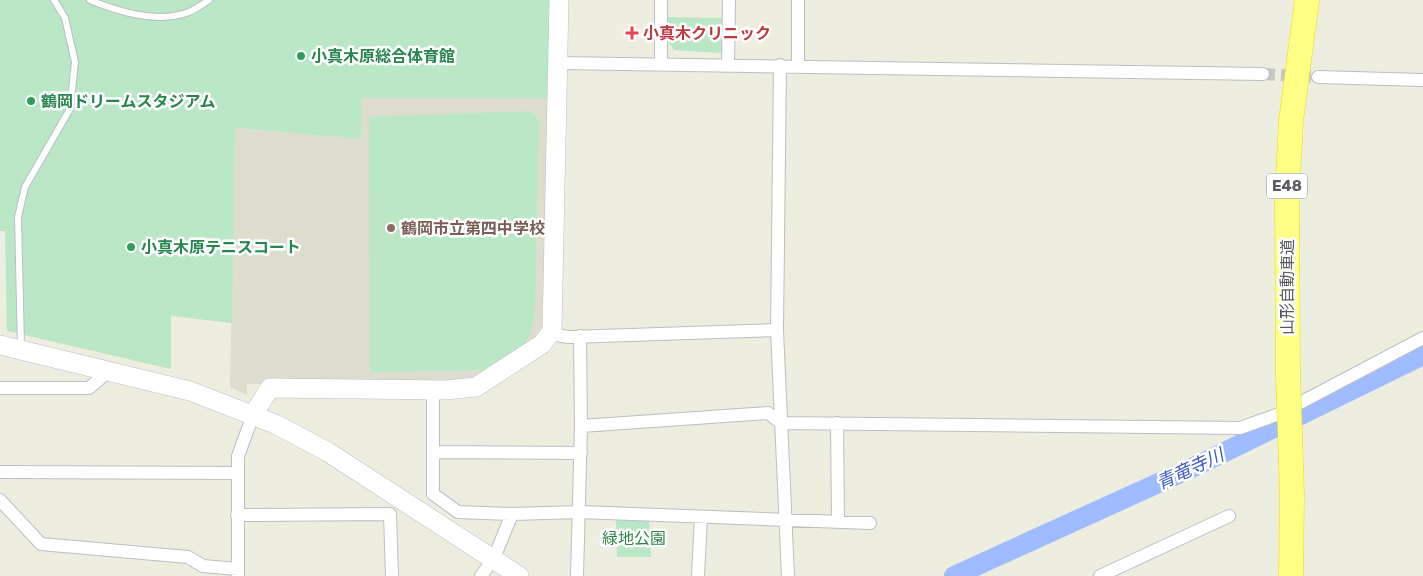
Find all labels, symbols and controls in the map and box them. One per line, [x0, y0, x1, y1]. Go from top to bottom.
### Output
place label: 小真木クリニック [643, 24, 771, 43]
marker: 小真木クリニック [625, 26, 639, 40]
place label: 小真木原総合体育館 [311, 47, 455, 66]
marker: 小真木原総合体育館 [295, 50, 307, 62]
place label: 鶴岡ドリームスタジアム [41, 92, 215, 111]
marker: 鶴岡ドリームスタジアム [25, 95, 37, 107]
road number: E48 [1267, 174, 1307, 198]
place label: 鶴岡市立第四中学校 [401, 219, 545, 238]
marker: 鶴岡市立第四中学校 [385, 222, 397, 234]
place label: 小真木原テニスコート [141, 238, 301, 257]
street label: 山形自動車道 [1278, 239, 1297, 335]
marker: 小真木原テニスコート [125, 241, 137, 253]
water label: 青竜寺川 [1153, 443, 1229, 494]
park label: 緑地公園 [602, 529, 666, 548]

